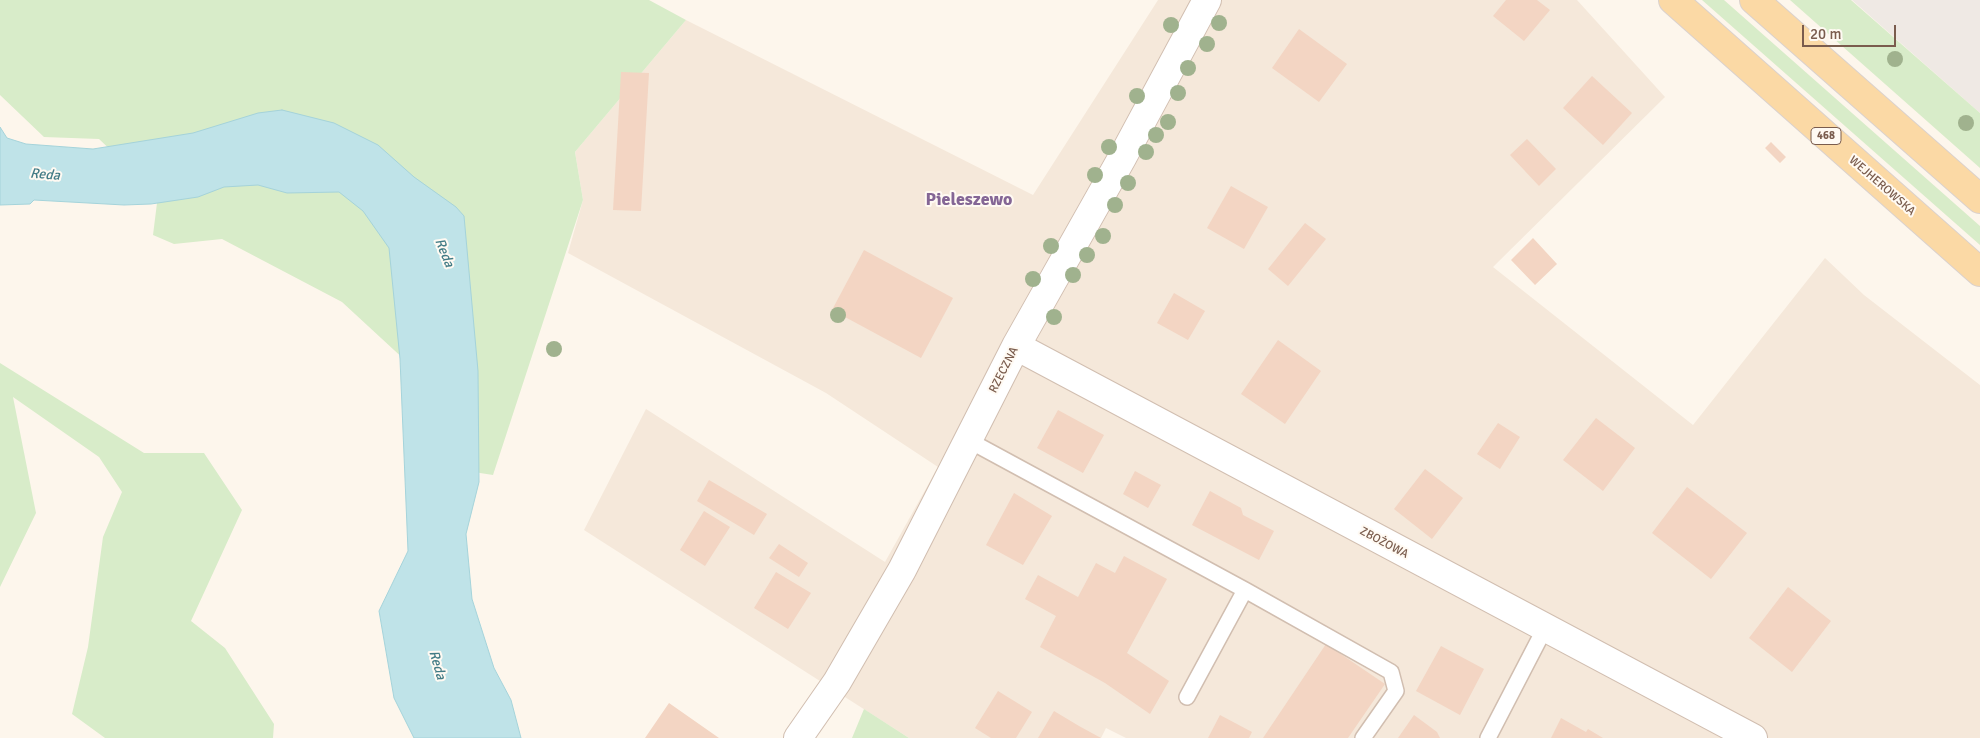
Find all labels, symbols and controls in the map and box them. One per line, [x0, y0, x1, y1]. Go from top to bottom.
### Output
scale bar [1805, 15, 1899, 47]
text: 20 m [1810, 25, 1841, 43]
road number: 468 [1811, 128, 1841, 144]
street label: WEJHEROWSKA [1846, 153, 1918, 219]
water label: Reda [29, 165, 61, 185]
district label: Pieleszewo [926, 189, 1012, 211]
water label: Reda [431, 236, 457, 270]
street label: RZECZNA [986, 344, 1022, 396]
street label: ZBOŻOWA [1357, 524, 1411, 562]
water label: Reda [425, 648, 449, 682]

